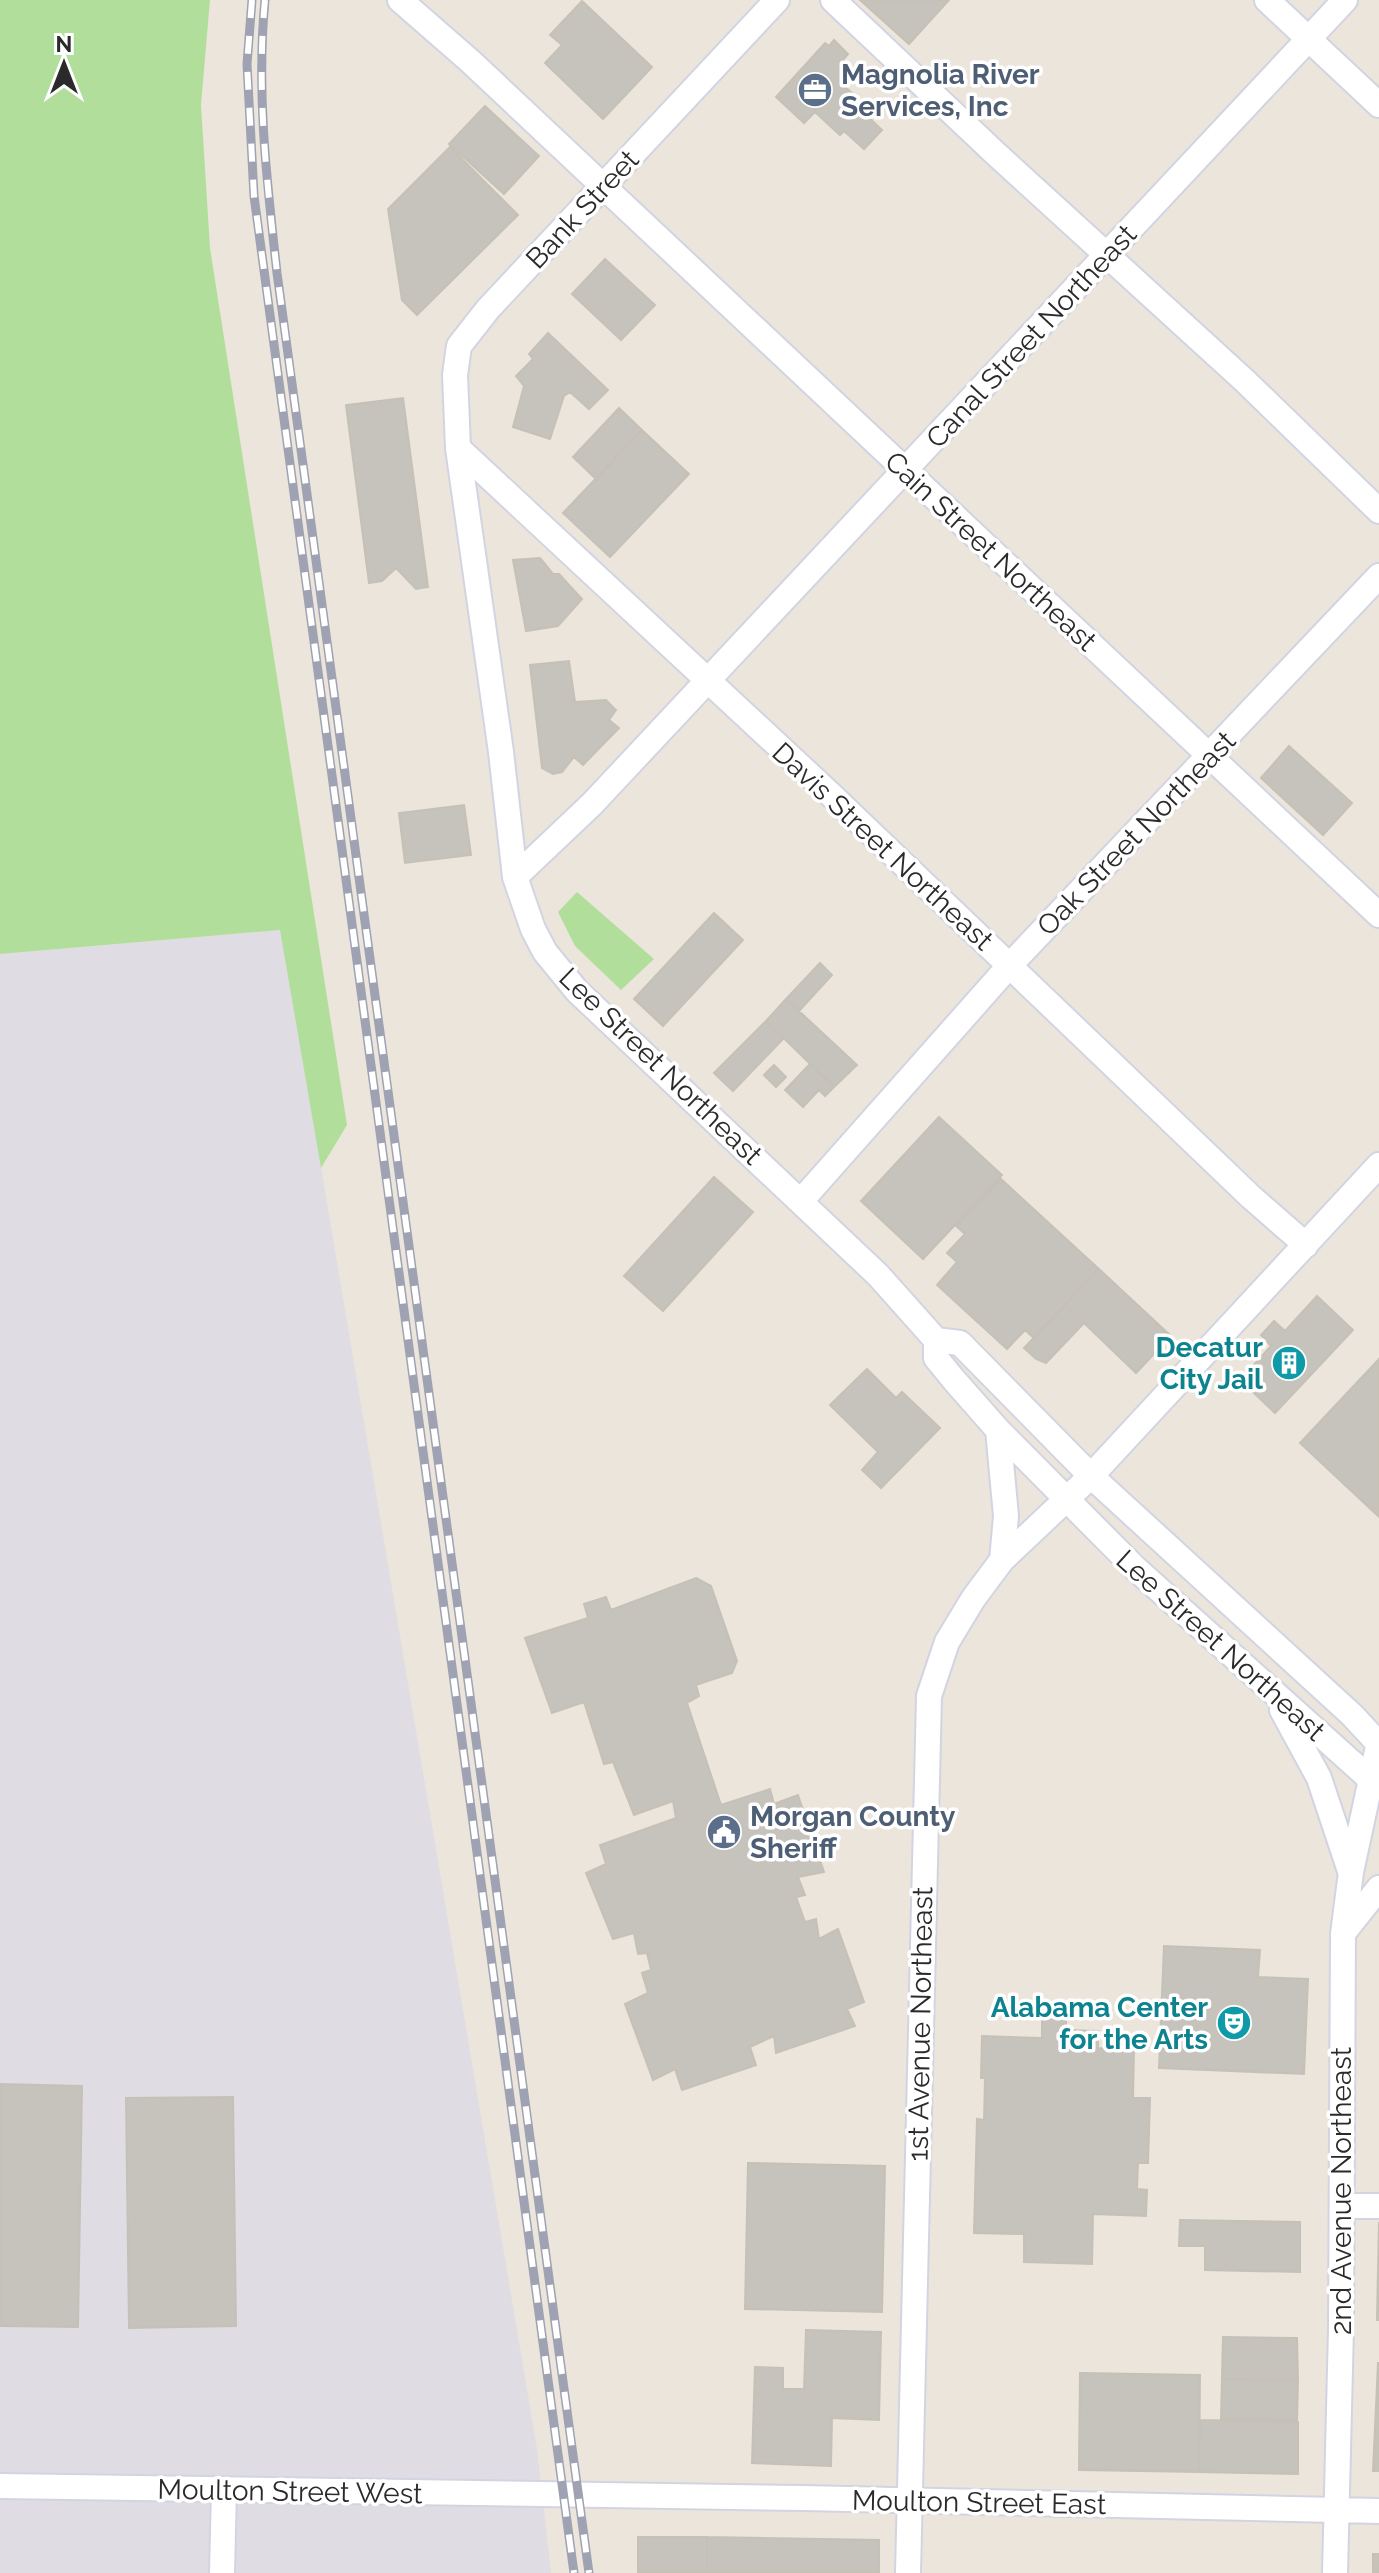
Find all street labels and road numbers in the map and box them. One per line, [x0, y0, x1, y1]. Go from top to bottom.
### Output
street label: Bank Street [519, 143, 646, 275]
street label: Canal Street Northeast [919, 218, 1144, 455]
street label: Cain Street Northeast [878, 445, 1104, 658]
street label: Oak Street Northeast [1030, 724, 1243, 942]
street label: Davis Street Northeast [766, 736, 1000, 958]
street label: Lee Street Northeast [552, 961, 769, 1172]
street label: Lee Street Northeast [1110, 1543, 1332, 1748]
street label: 1st Avenue Northeast [902, 1886, 939, 2162]
street label: 2nd Avenue Northeast [1325, 2046, 1358, 2335]
street label: Moulton Street West [157, 2473, 423, 2510]
street label: Moulton Street East [852, 2484, 1107, 2521]

